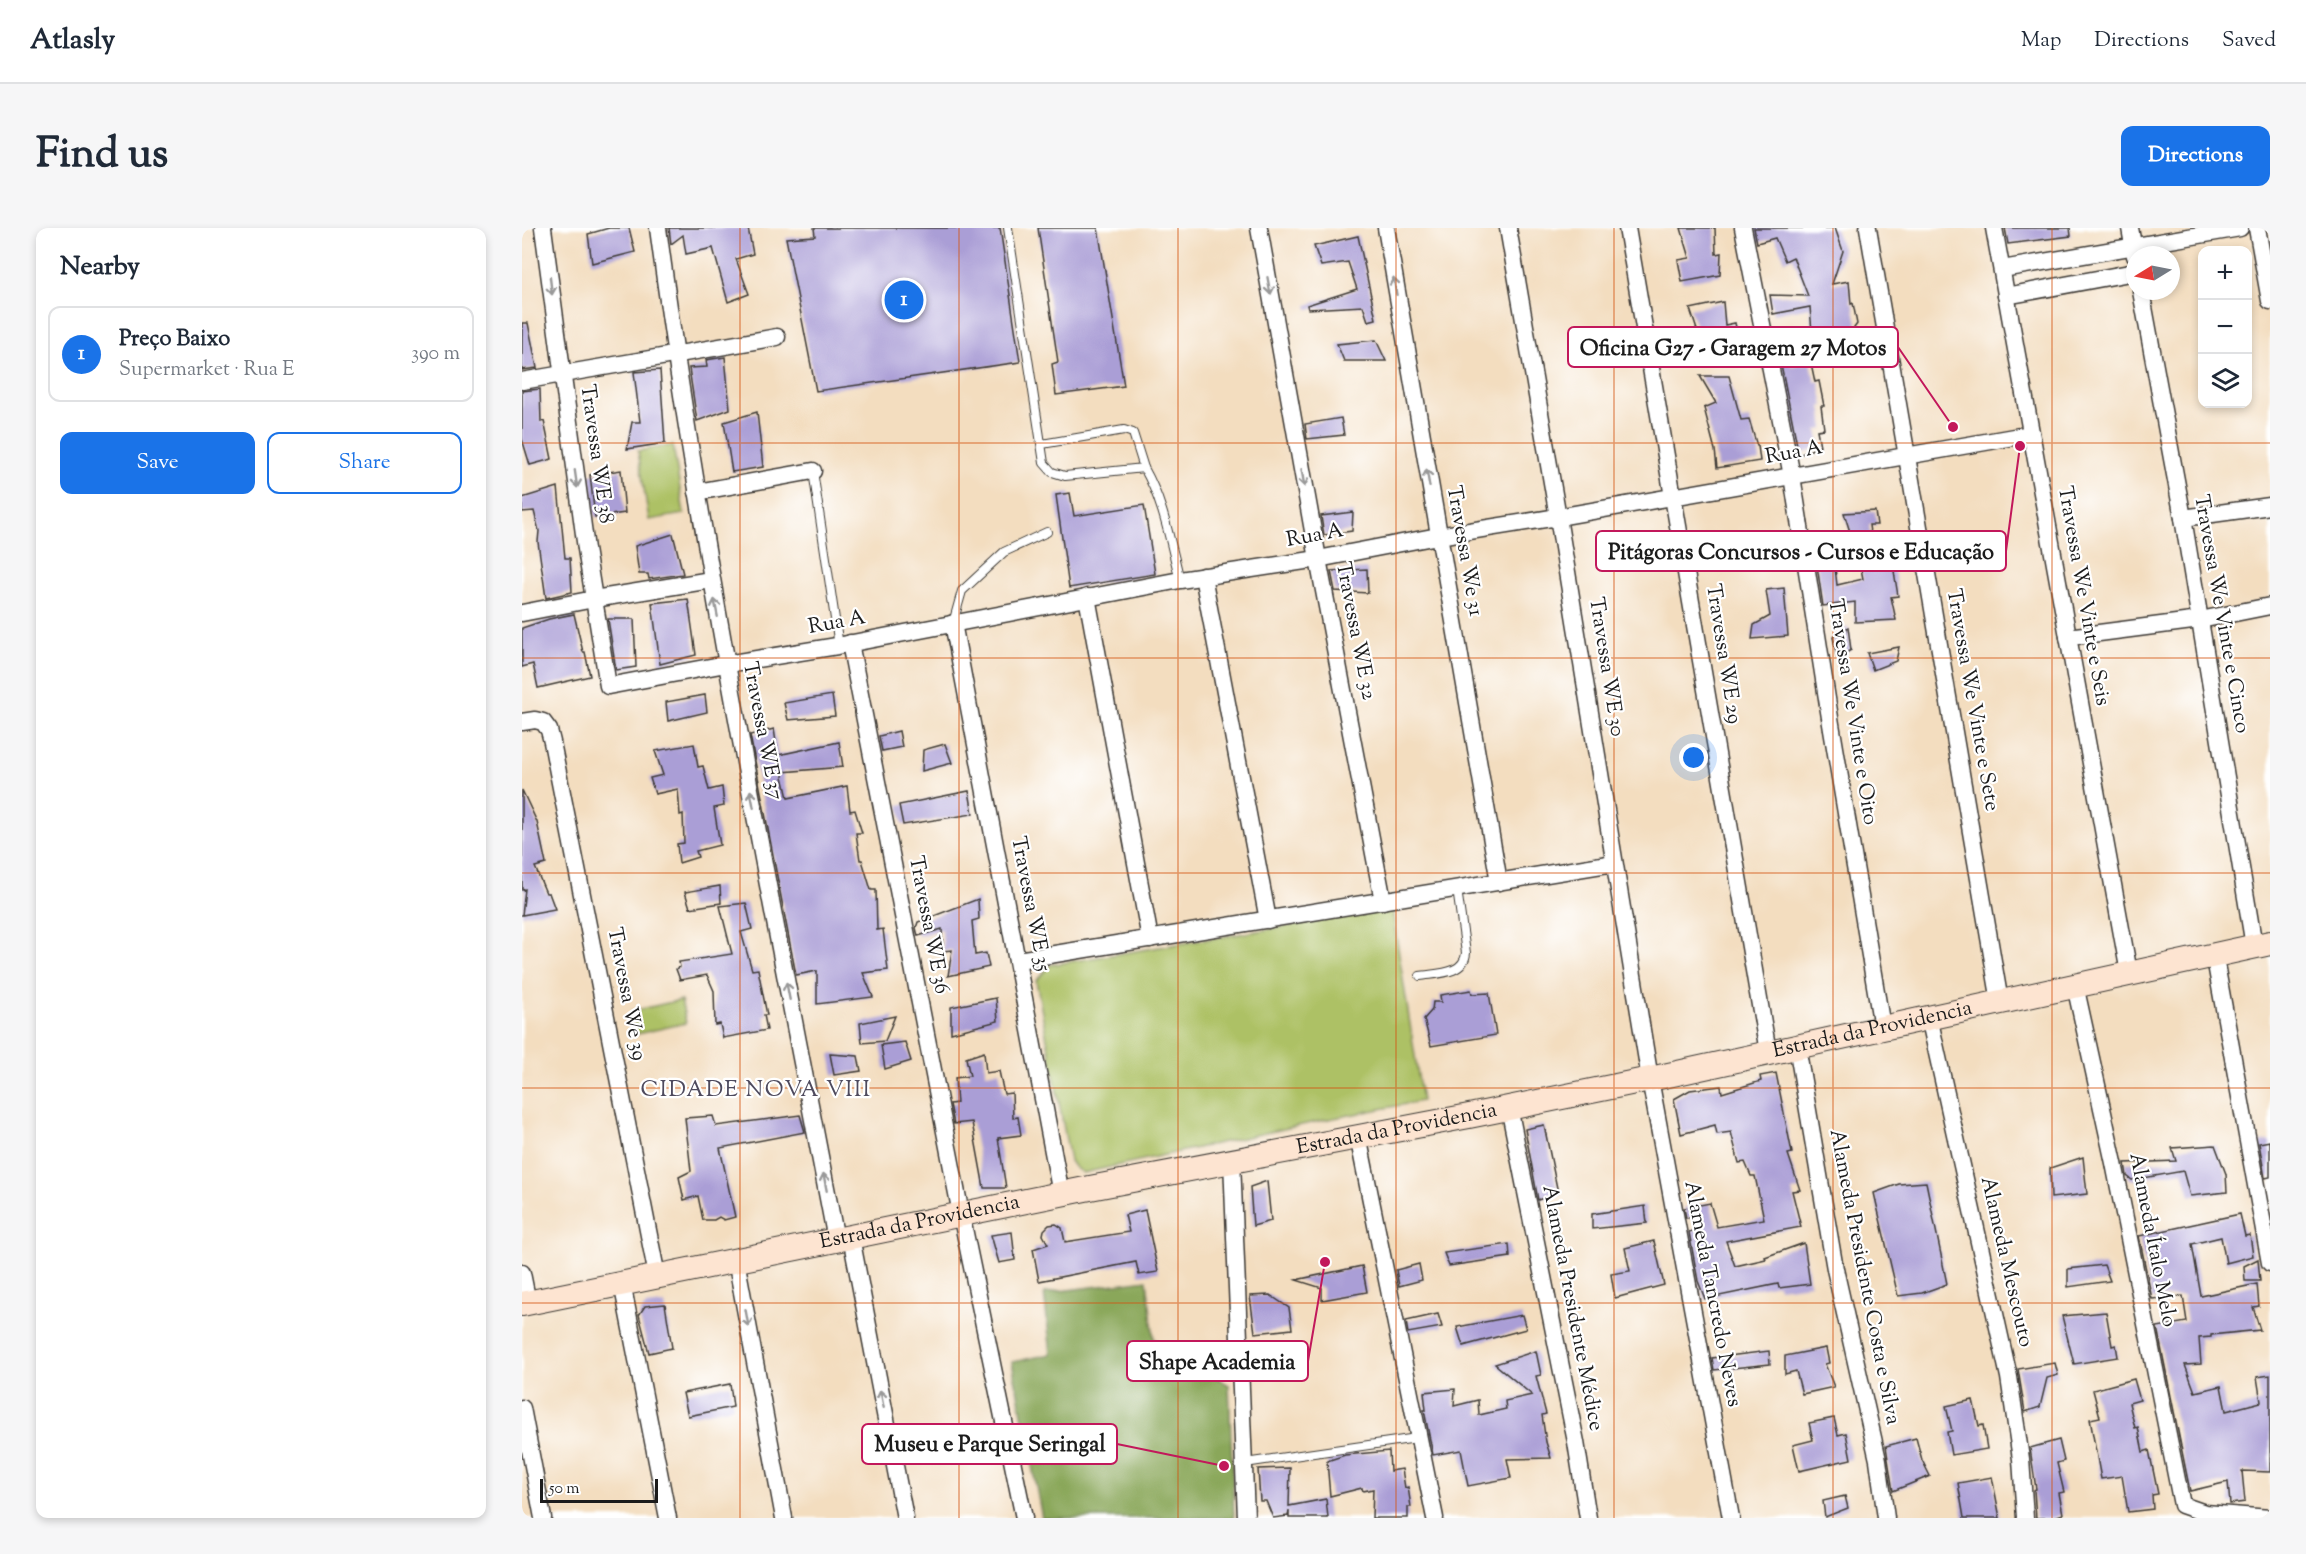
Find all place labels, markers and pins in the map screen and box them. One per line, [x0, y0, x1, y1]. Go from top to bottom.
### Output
pin: 1 [884, 278, 923, 322]
callout: Oficina G27 - Garagem 27 Motos [1568, 327, 1898, 367]
callout: Pitágoras Concursos - Cursos e Educação [1596, 531, 2006, 571]
callout: Shape Academia [1127, 1341, 1308, 1381]
callout: Museu e Parque Seringal [862, 1424, 1117, 1464]

